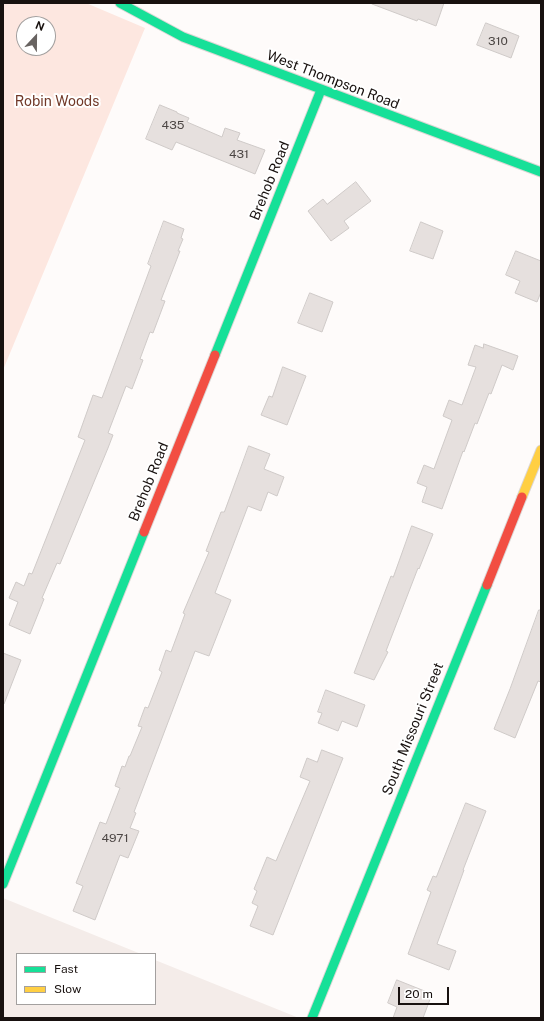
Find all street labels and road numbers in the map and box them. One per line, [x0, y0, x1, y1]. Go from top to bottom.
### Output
street label: West Thompson Road [264, 47, 402, 113]
street label: Brehob Road [247, 139, 293, 223]
street label: Brehob Road [126, 440, 172, 524]
street label: South Missouri Street [379, 660, 447, 798]

